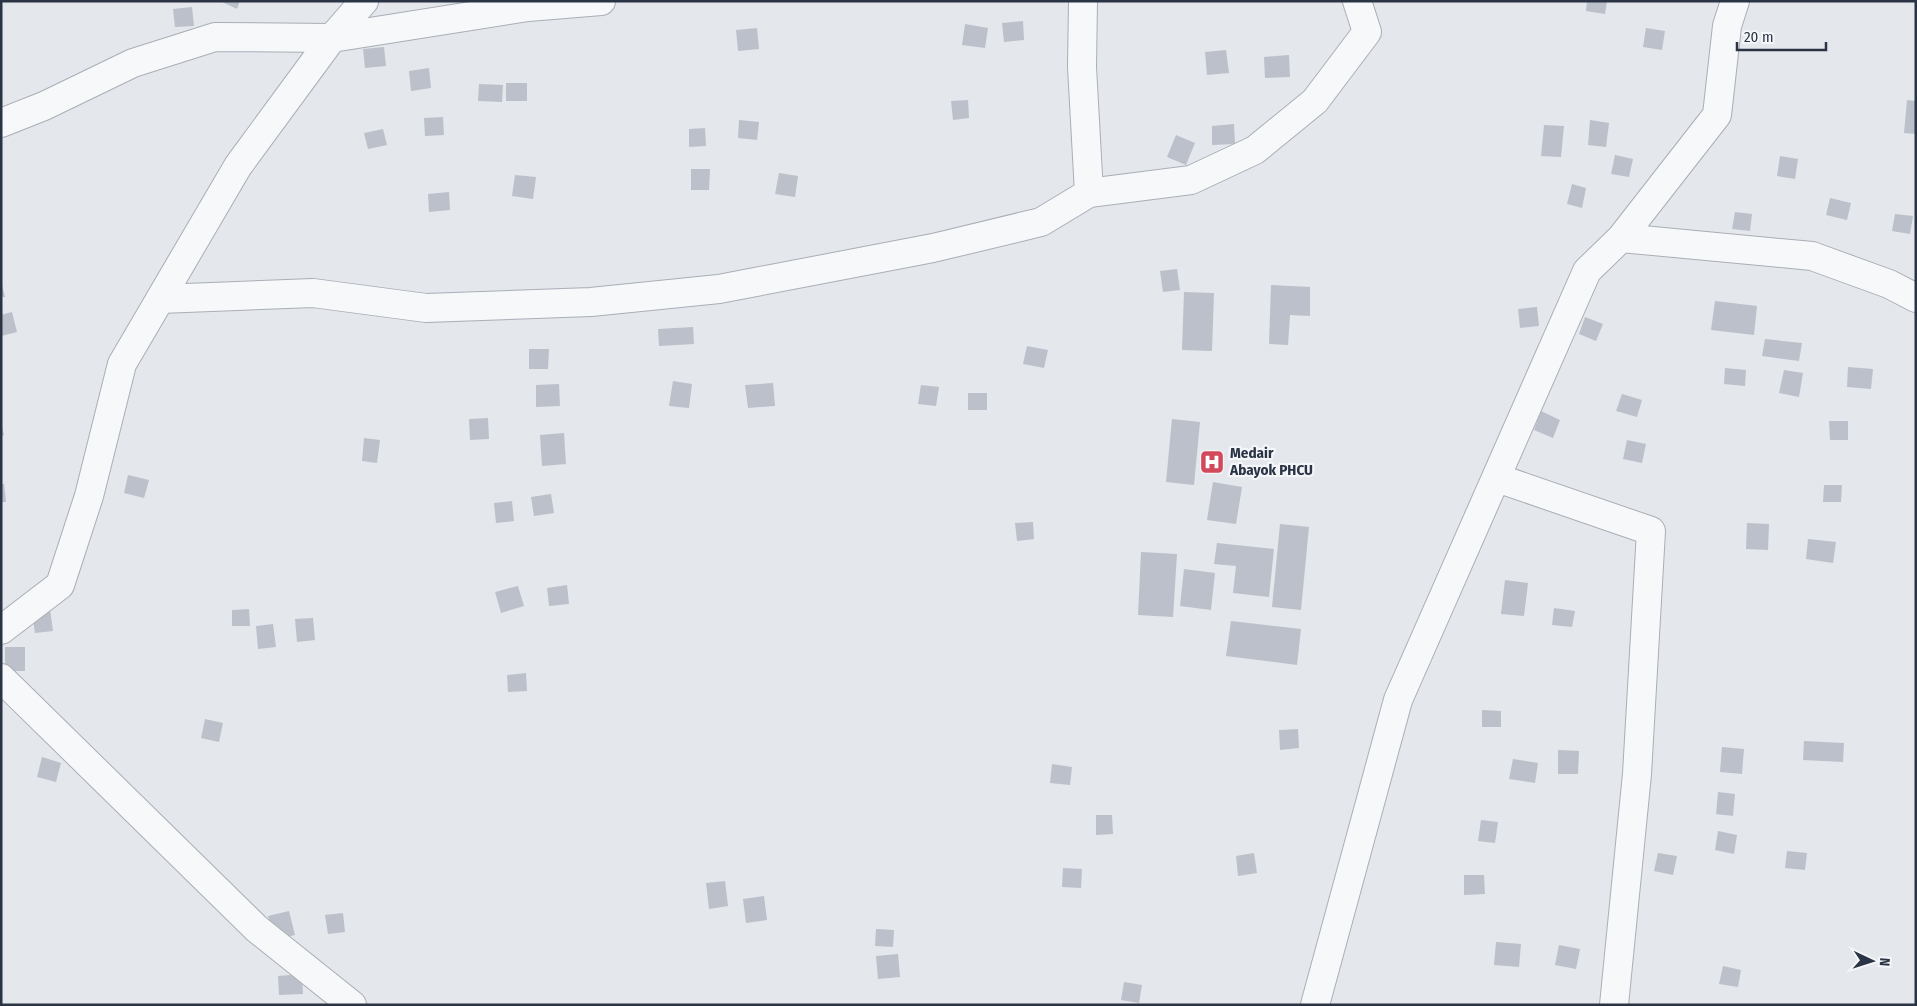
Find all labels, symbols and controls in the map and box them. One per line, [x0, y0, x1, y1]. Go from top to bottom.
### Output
scale bar [1737, 20, 1826, 52]
text: 20 m [1744, 28, 1774, 46]
place label: Medair Abayok PHCU [1229, 444, 1313, 479]
hospital icon: Medair Abayok PHCU [1199, 449, 1225, 475]
north arrow [1847, 936, 1897, 986]
text: N [1876, 957, 1893, 967]

